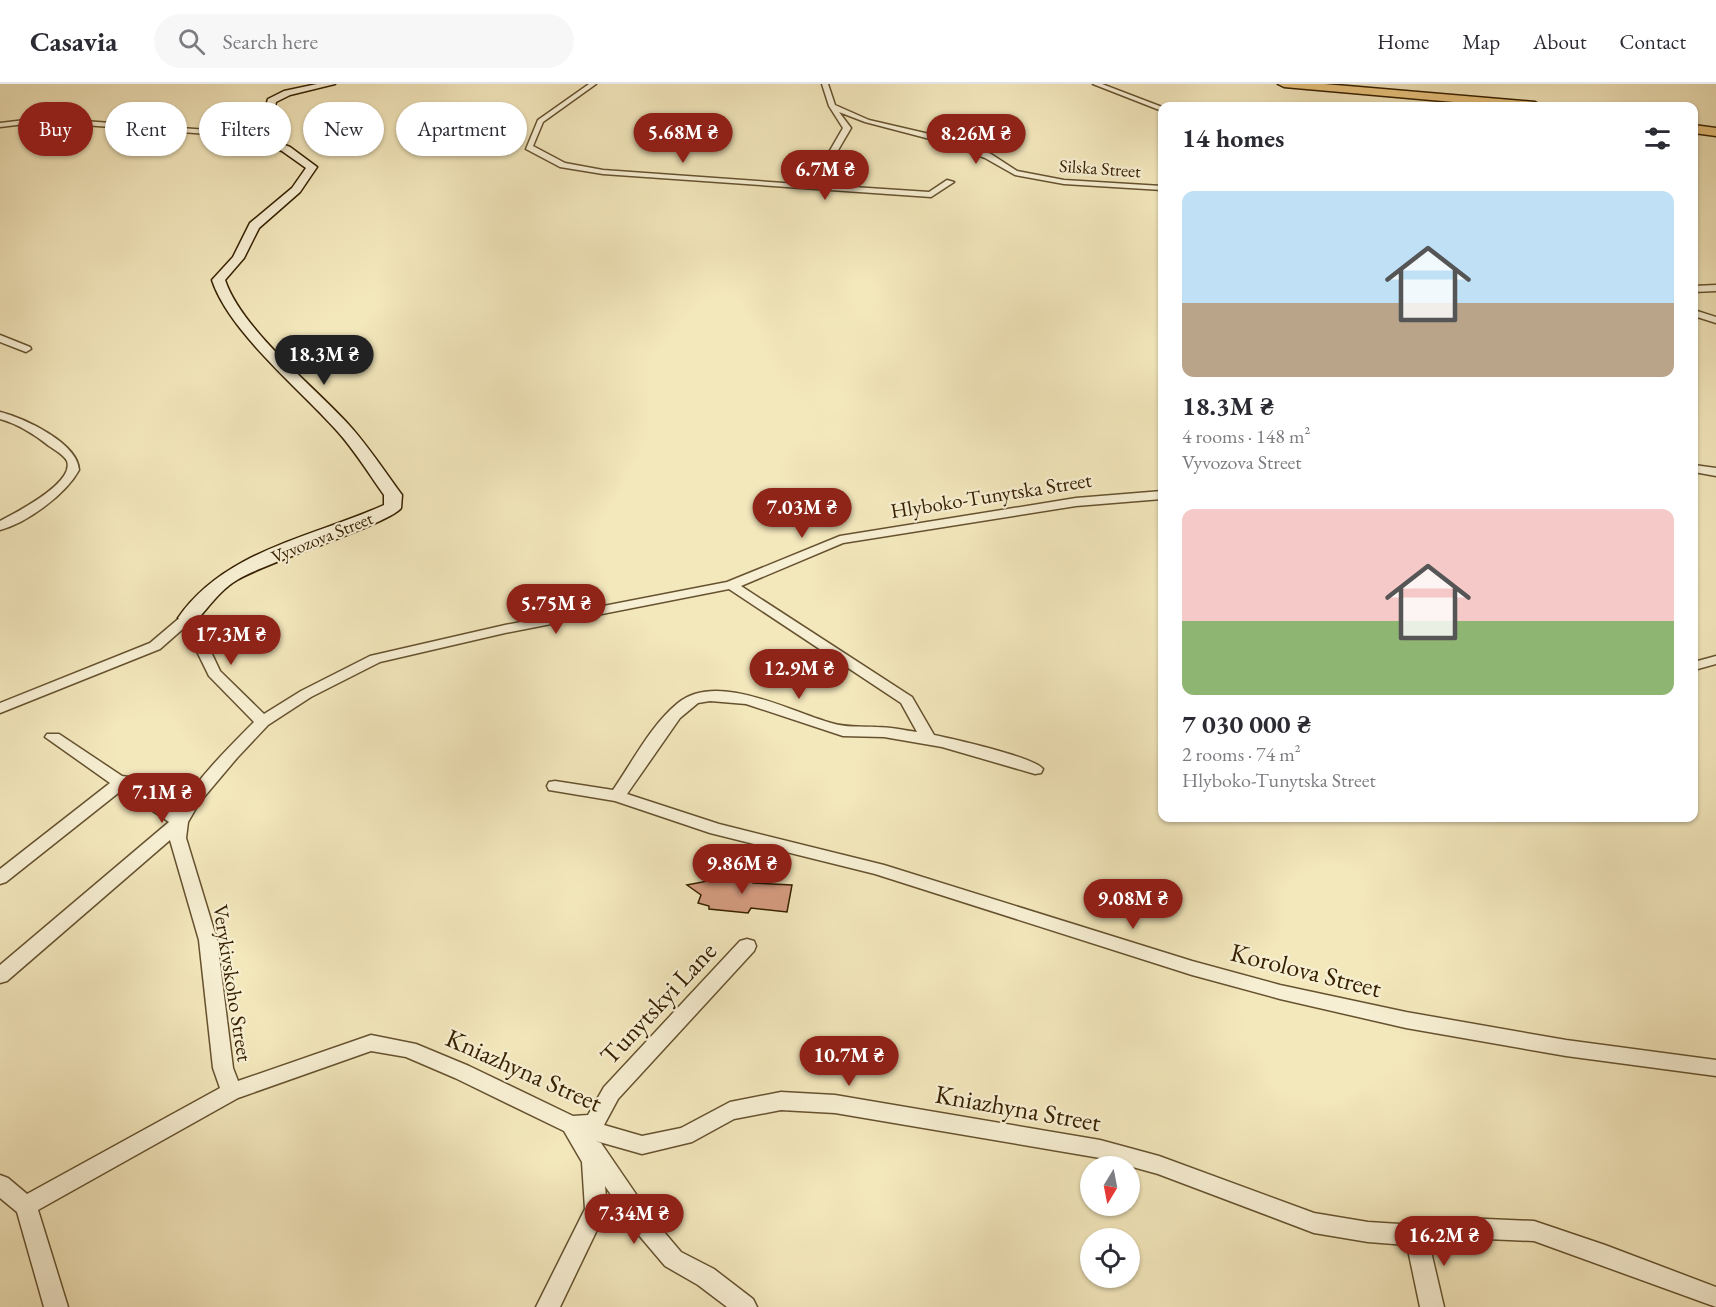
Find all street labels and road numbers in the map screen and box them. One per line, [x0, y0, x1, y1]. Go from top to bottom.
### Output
street label: Silska Street [1058, 154, 1142, 182]
street label: Hlyboko-Tunytska Street [888, 466, 1094, 524]
street label: Vyvozova Street [268, 506, 377, 568]
street label: Verykivskoho Street [207, 902, 259, 1064]
street label: Tunytskyi Lane [592, 934, 724, 1072]
street label: Korolova Street [1227, 935, 1385, 1005]
street label: Kniazhyna Street [441, 1020, 607, 1120]
street label: Kniazhyna Street [933, 1077, 1103, 1139]

